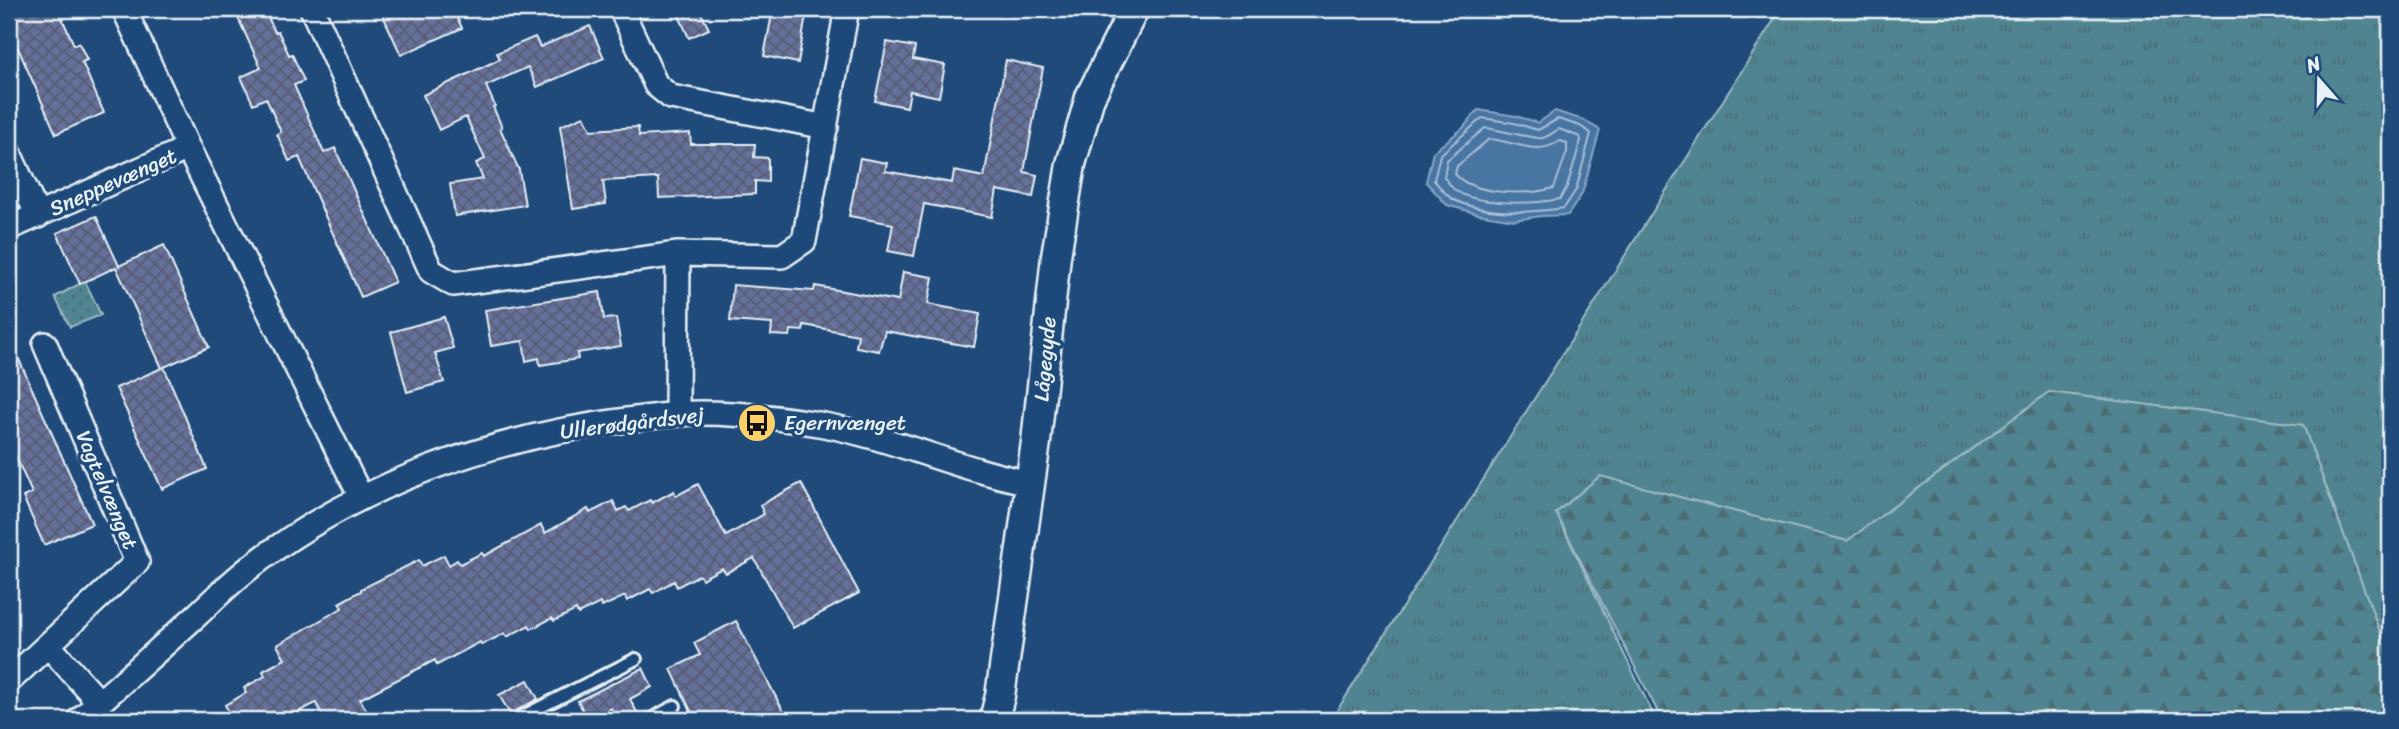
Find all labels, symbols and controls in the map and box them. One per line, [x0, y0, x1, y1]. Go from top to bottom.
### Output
north arrow [2284, 46, 2354, 116]
text: N [2301, 46, 2326, 83]
street label: Sneppevænget [43, 137, 183, 227]
street label: Lågegyde [1022, 315, 1068, 403]
street label: Ullerødgårdsvej [558, 395, 706, 451]
bus stop icon: Egernvænget [736, 402, 778, 444]
place label: Egernvænget [784, 404, 906, 442]
street label: Vagtelvænget [65, 424, 149, 556]

